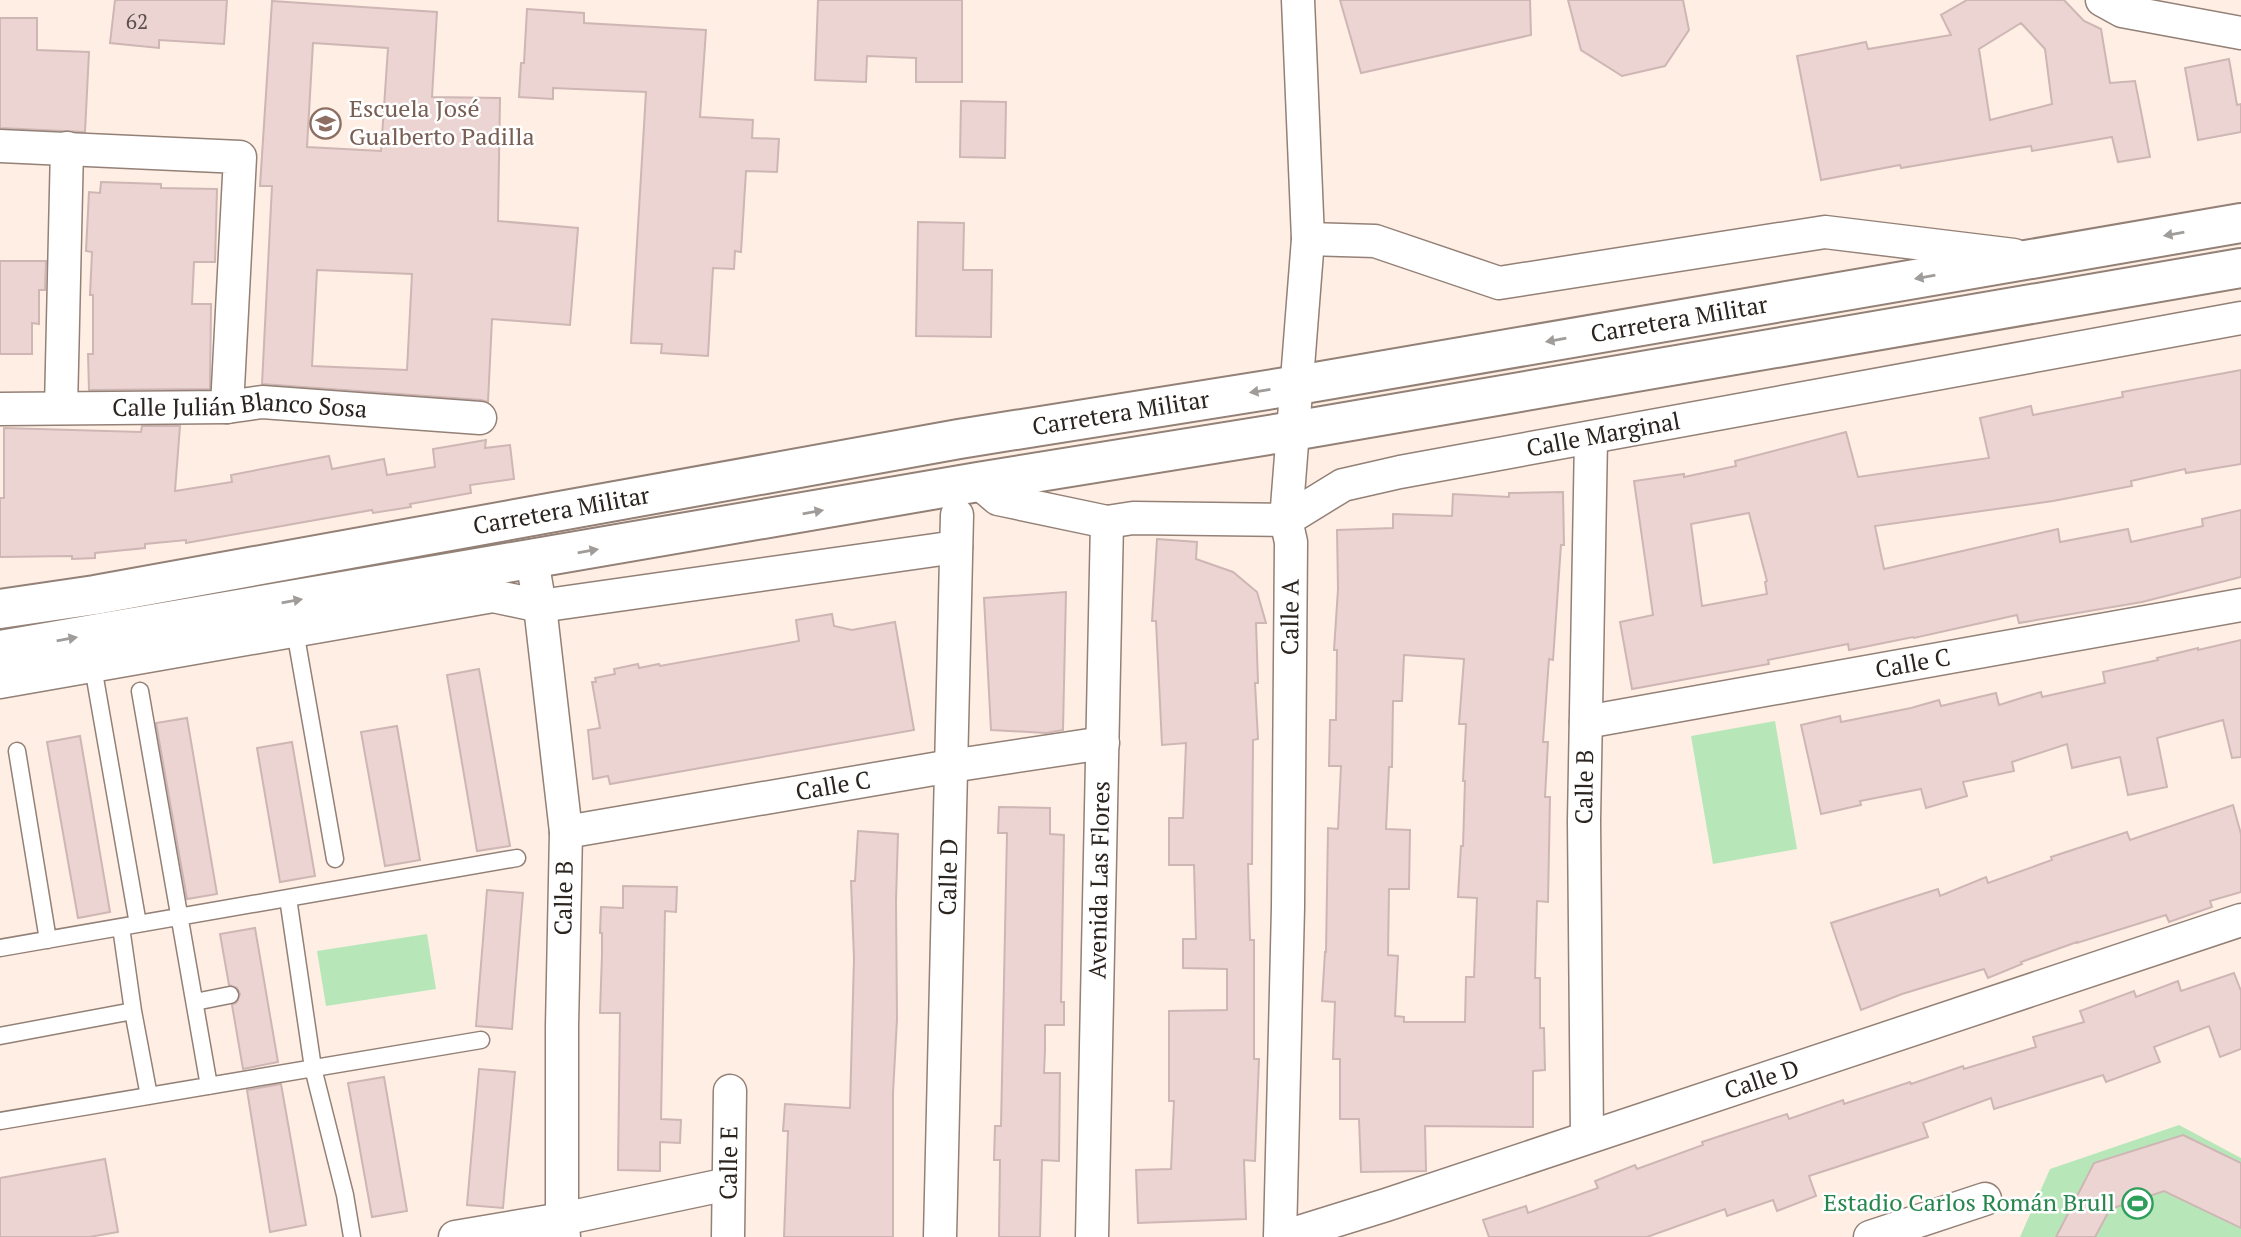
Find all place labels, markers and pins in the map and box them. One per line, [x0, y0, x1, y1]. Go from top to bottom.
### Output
place label: Escuela José Gualberto Padilla [349, 92, 535, 152]
school or university icon: Escuela José Gualberto Padilla [309, 106, 343, 140]
place label: Estadio Carlos Román Brull [1823, 1186, 2115, 1218]
sports icon: Estadio Carlos Román Brull [2121, 1186, 2155, 1220]

